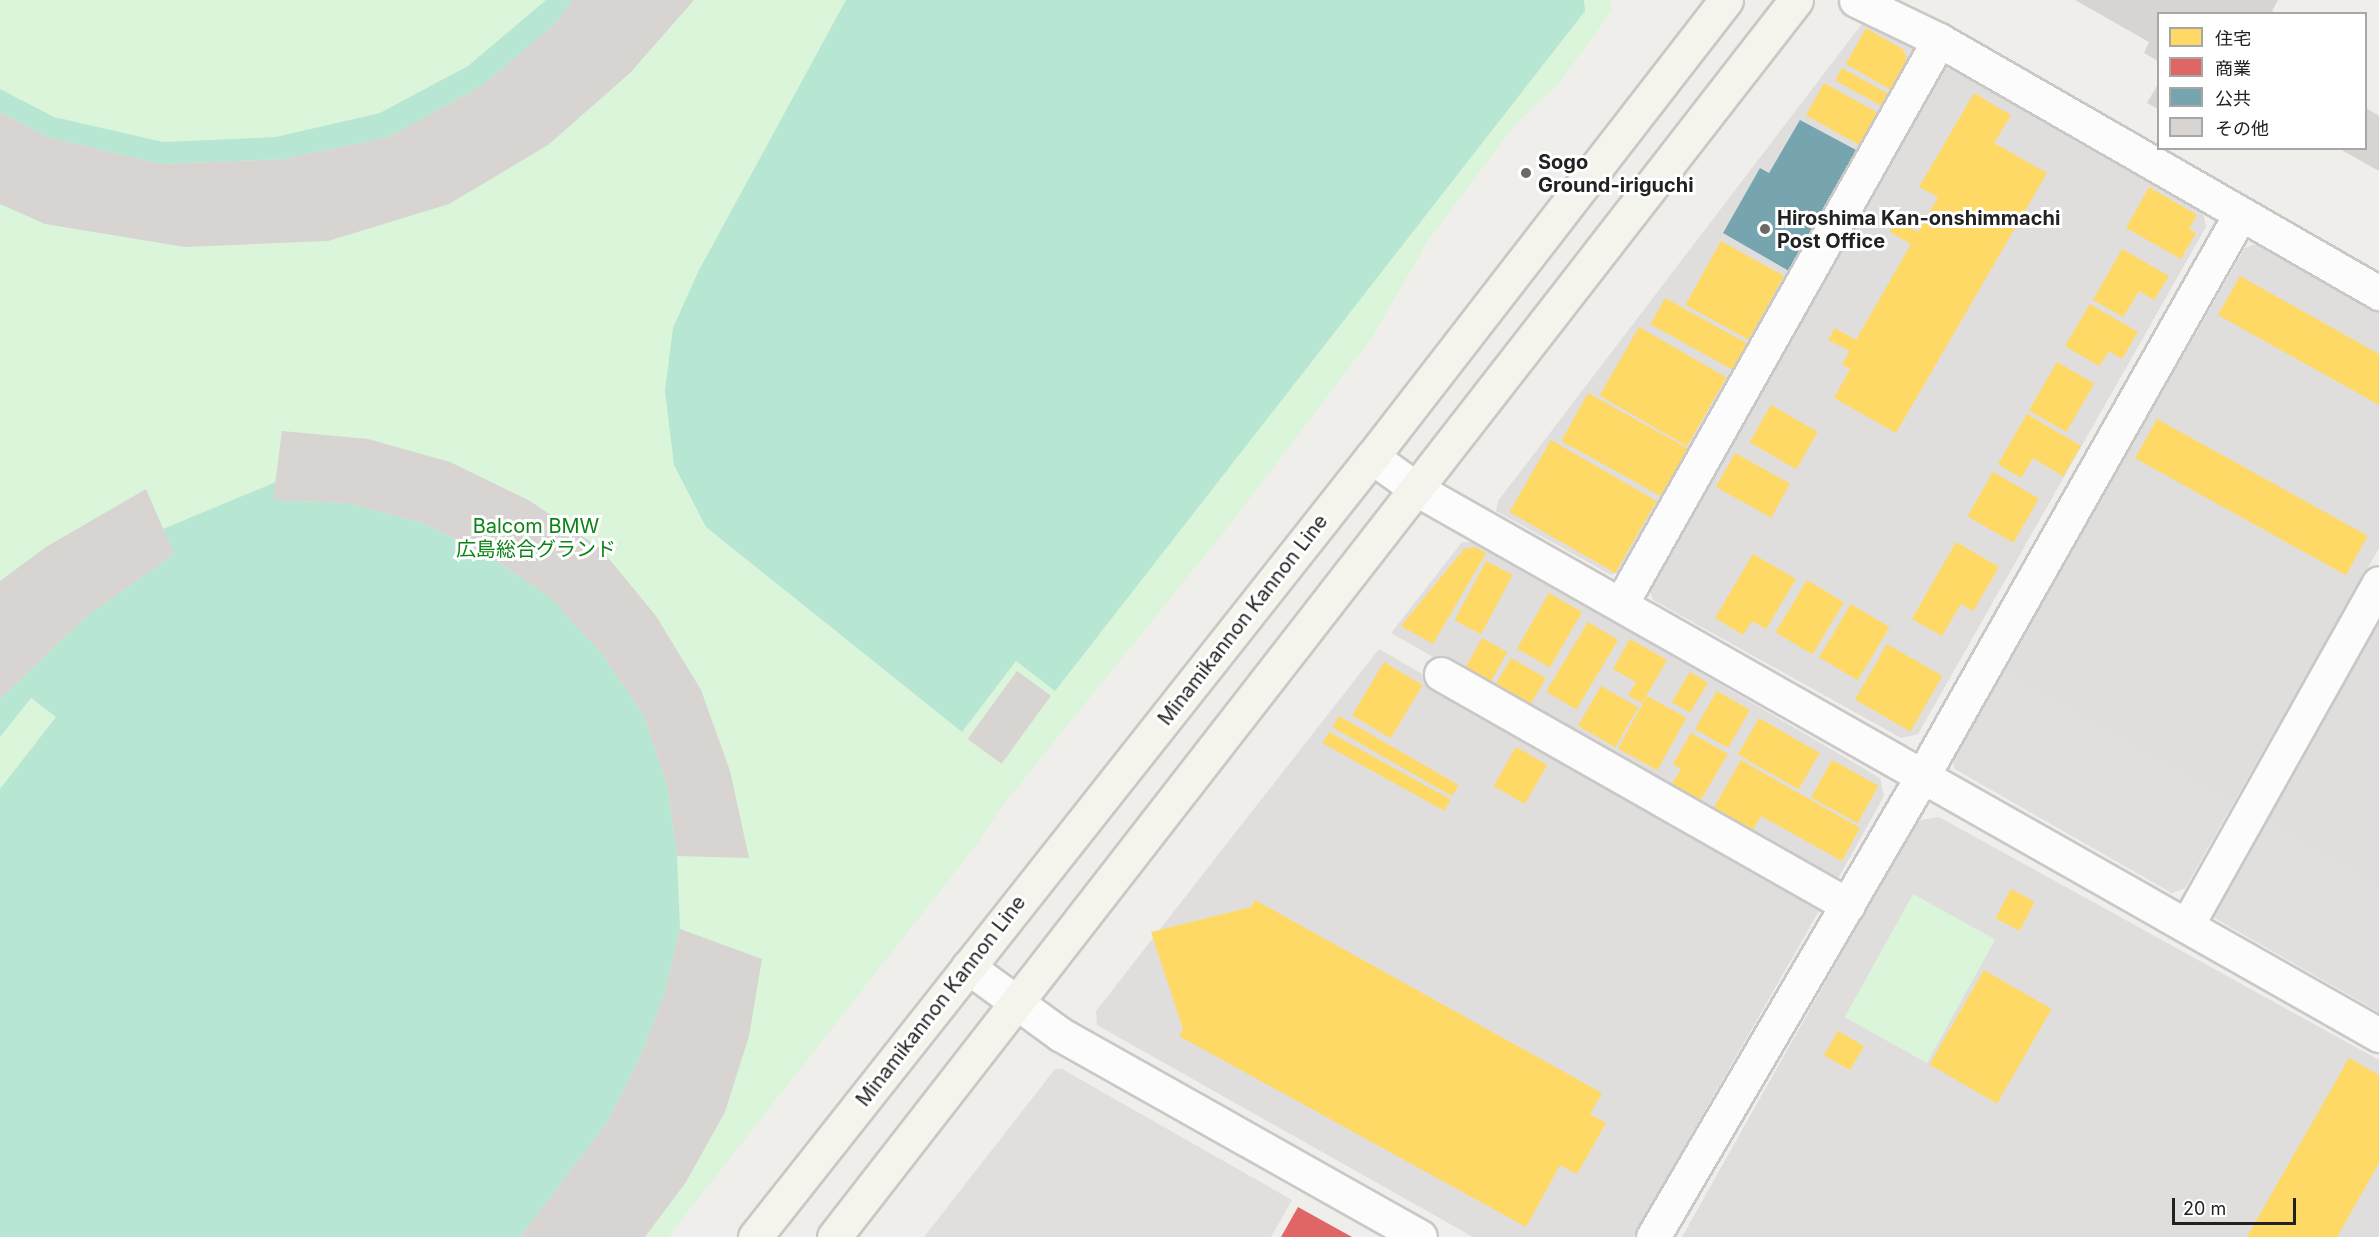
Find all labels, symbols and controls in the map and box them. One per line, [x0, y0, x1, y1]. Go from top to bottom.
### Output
legend [2157, 12, 2367, 150]
text: 住宅 [2215, 28, 2251, 49]
text: 商業 [2215, 58, 2251, 79]
text: 公共 [2215, 88, 2251, 109]
text: その他 [2215, 118, 2269, 139]
place label: Sogo Ground-iriguchi [1538, 150, 1694, 197]
marker: Sogo Ground-iriguchi [1519, 166, 1533, 180]
place label: Hiroshima Kan-onshimmachi Post Office [1777, 206, 2060, 253]
marker: Hiroshima Kan-onshimmachi Post Office [1758, 222, 1772, 236]
street label: Minamikannon Kannon Line [1153, 510, 1333, 730]
park label: Balcom BMW 広島総合グランド [456, 514, 616, 561]
street label: Minamikannon Kannon Line [851, 891, 1031, 1111]
scale bar [2175, 1186, 2300, 1224]
text: 20 m [2183, 1198, 2226, 1219]

